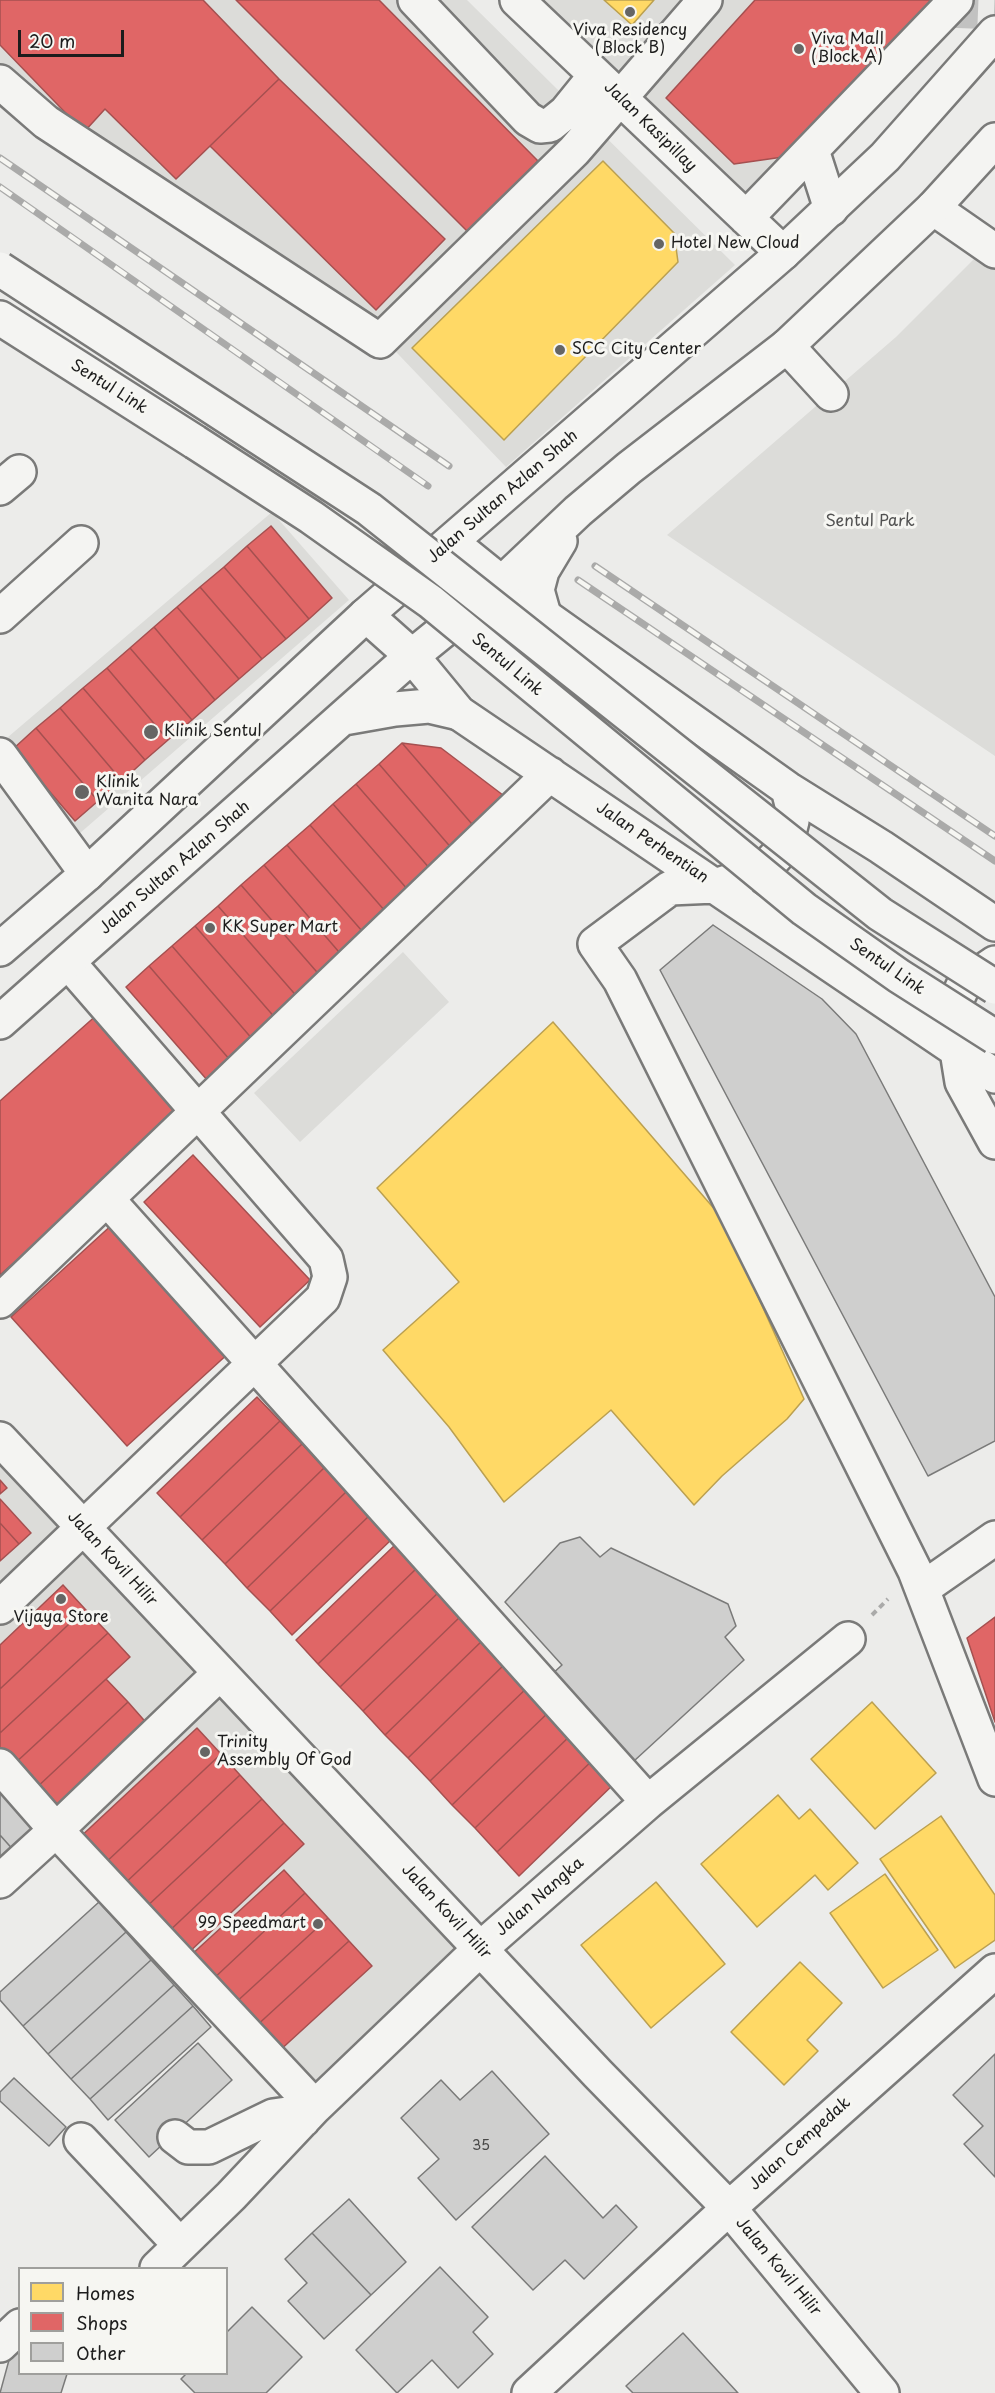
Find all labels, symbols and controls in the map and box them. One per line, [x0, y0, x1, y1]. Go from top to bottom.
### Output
marker: Viva Residency (Block B) [623, 5, 637, 19]
scale bar [21, 18, 128, 56]
place label: Viva Residency (Block B) [573, 21, 687, 59]
text: 20 m [29, 27, 75, 54]
place label: Viva Mall (Block A) [811, 30, 884, 68]
marker: Viva Mall (Block A) [792, 42, 806, 56]
street label: Jalan Kasipillay [600, 78, 700, 176]
place label: Hotel New Cloud [671, 234, 800, 254]
marker: Hotel New Cloud [652, 237, 666, 251]
place label: SCC City Center [572, 340, 701, 360]
marker: SCC City Center [553, 343, 567, 357]
street label: Sentul Link [67, 356, 151, 418]
street label: Jalan Sultan Azlan Shah [424, 426, 582, 568]
park label: Sentul Park [825, 512, 915, 532]
street label: Sentul Link [467, 630, 547, 700]
place label: Klinik Sentul [164, 722, 262, 742]
marker: Klinik Sentul [142, 723, 160, 741]
place label: Klinik Wanita Nara [96, 773, 198, 811]
marker: Klinik Wanita Nara [73, 783, 91, 801]
street label: Jalan Sultan Azlan Shah [96, 797, 254, 939]
street label: Jalan Perhentian [592, 798, 712, 888]
place label: KK Super Mart [222, 918, 338, 938]
marker: KK Super Mart [203, 921, 217, 935]
street label: Sentul Link [846, 935, 928, 999]
street label: Jalan Kovil Hilir [63, 1508, 161, 1610]
marker: Vijaya Store [54, 1592, 68, 1606]
place label: Vijaya Store [14, 1608, 108, 1628]
place label: Trinity Assembly Of God [217, 1733, 352, 1771]
marker: Trinity Assembly Of God [198, 1745, 212, 1759]
street label: Jalan Nangka [492, 1854, 588, 1940]
street label: Jalan Kovil Hilir [397, 1861, 495, 1963]
place label: 99 Speedmart [198, 1914, 306, 1934]
marker: 99 Speedmart [311, 1917, 325, 1931]
street label: Jalan Cempedak [745, 2093, 855, 2195]
house number: 35 [472, 2138, 490, 2154]
street label: Jalan Kovil Hilir [731, 2214, 825, 2320]
legend [18, 2267, 228, 2375]
text: Homes [76, 2279, 134, 2306]
text: Shops [76, 2309, 127, 2336]
text: Other [76, 2339, 125, 2366]

